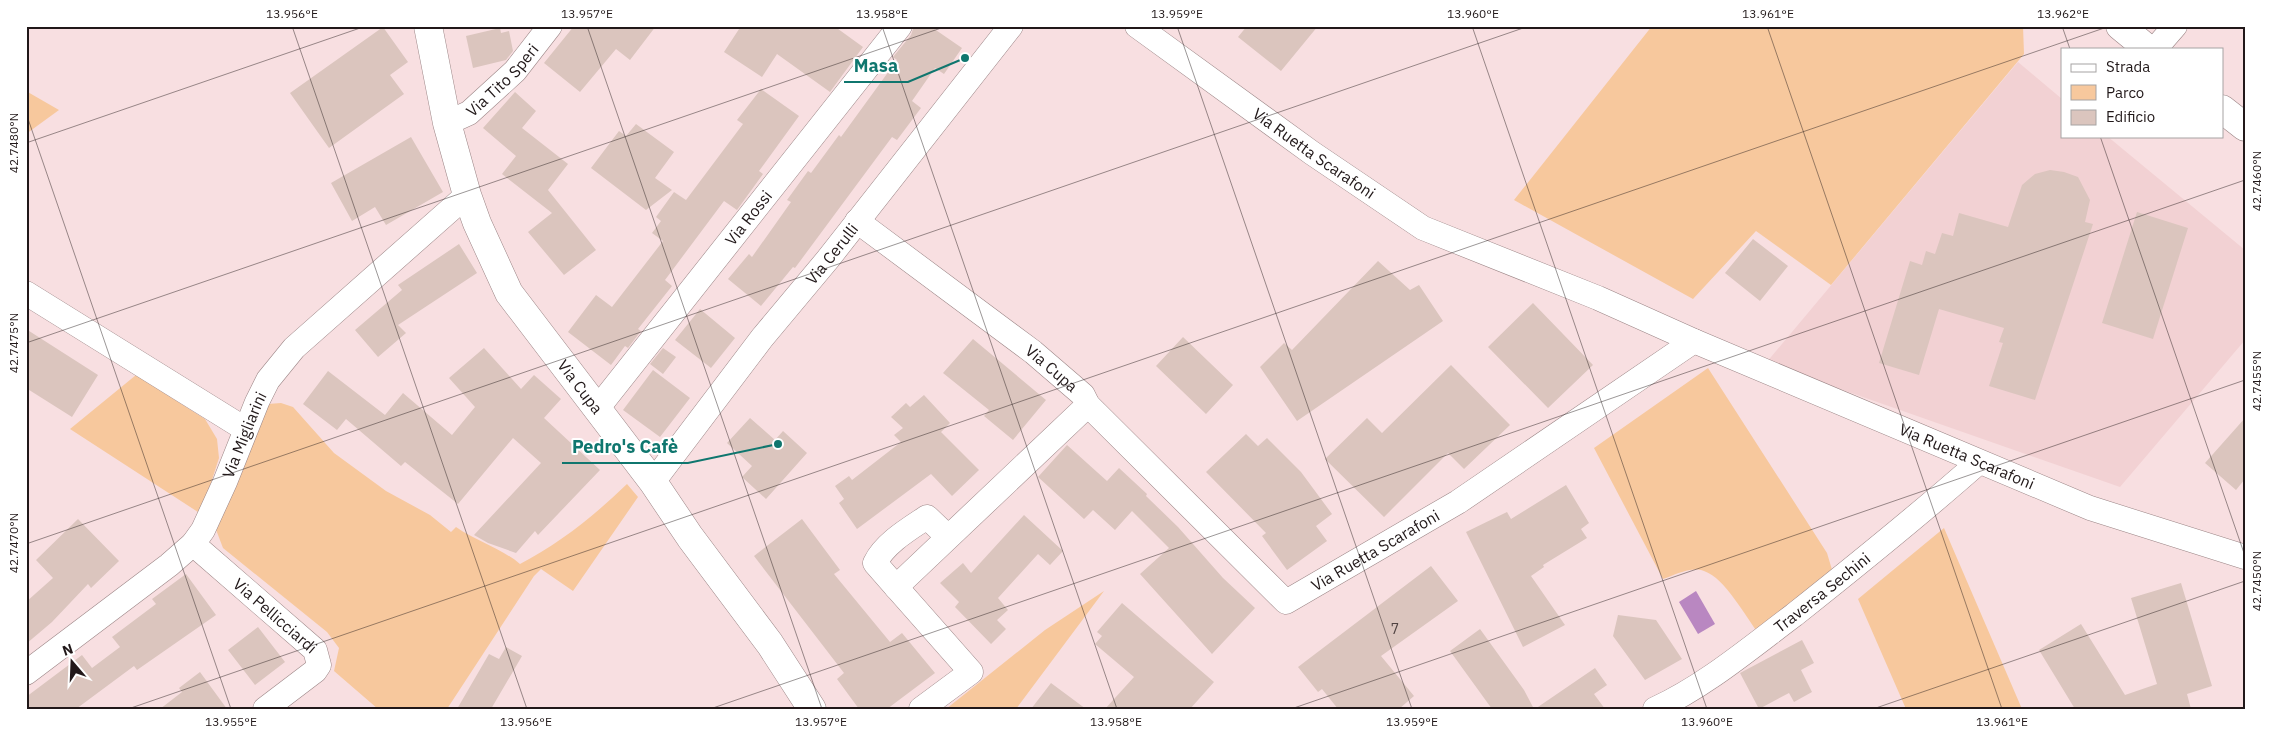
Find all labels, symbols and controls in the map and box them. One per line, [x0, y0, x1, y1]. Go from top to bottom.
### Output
text: 13.956°E [266, 6, 318, 21]
text: 13.957°E [561, 6, 613, 21]
text: 13.958°E [856, 6, 908, 21]
text: 13.959°E [1151, 6, 1203, 21]
text: 13.960°E [1447, 6, 1499, 21]
text: 13.961°E [1742, 6, 1794, 21]
text: 13.962°E [2037, 6, 2089, 21]
street label: Via Tito Speri [462, 40, 543, 121]
legend [2061, 48, 2224, 138]
callout: Masa [844, 49, 908, 82]
text: Masa [854, 54, 898, 77]
text: Strada [2106, 57, 2150, 76]
text: Parco [2106, 83, 2144, 102]
street label: Via Ruetta Scarafoni [1249, 103, 1379, 203]
text: Edificio [2106, 107, 2155, 126]
text: 42.7480°N [6, 113, 21, 173]
text: 42.7460°N [2249, 151, 2264, 211]
street label: Via Rossi [721, 186, 776, 249]
street label: Via Cerulli [801, 219, 862, 288]
text: 42.7475°N [6, 313, 21, 373]
street label: Via Cupa [1022, 340, 1082, 396]
text: 42.7455°N [2249, 351, 2264, 411]
street label: Via Cupa [553, 356, 608, 418]
street label: Via Migliarini [218, 388, 271, 481]
street label: Via Ruetta Scarafoni [1896, 419, 2038, 493]
callout: Pedro's Cafè [562, 430, 688, 463]
text: Pedro's Cafè [572, 435, 678, 458]
street label: Via Ruetta Scarafoni [1307, 505, 1443, 595]
text: 42.7470°N [6, 513, 21, 573]
street label: Traversa Sechini [1770, 548, 1874, 637]
text: 42.7450°N [2249, 551, 2264, 611]
street label: Via Pellicciardi [229, 574, 321, 657]
house number: 7 [1391, 620, 1399, 638]
north arrow [48, 638, 98, 688]
text: N [60, 640, 75, 660]
text: 13.955°E [205, 714, 257, 729]
text: 13.956°E [500, 714, 552, 729]
text: 13.957°E [795, 714, 847, 729]
text: 13.958°E [1090, 714, 1142, 729]
text: 13.959°E [1386, 714, 1438, 729]
text: 13.960°E [1681, 714, 1733, 729]
text: 13.961°E [1976, 714, 2028, 729]

